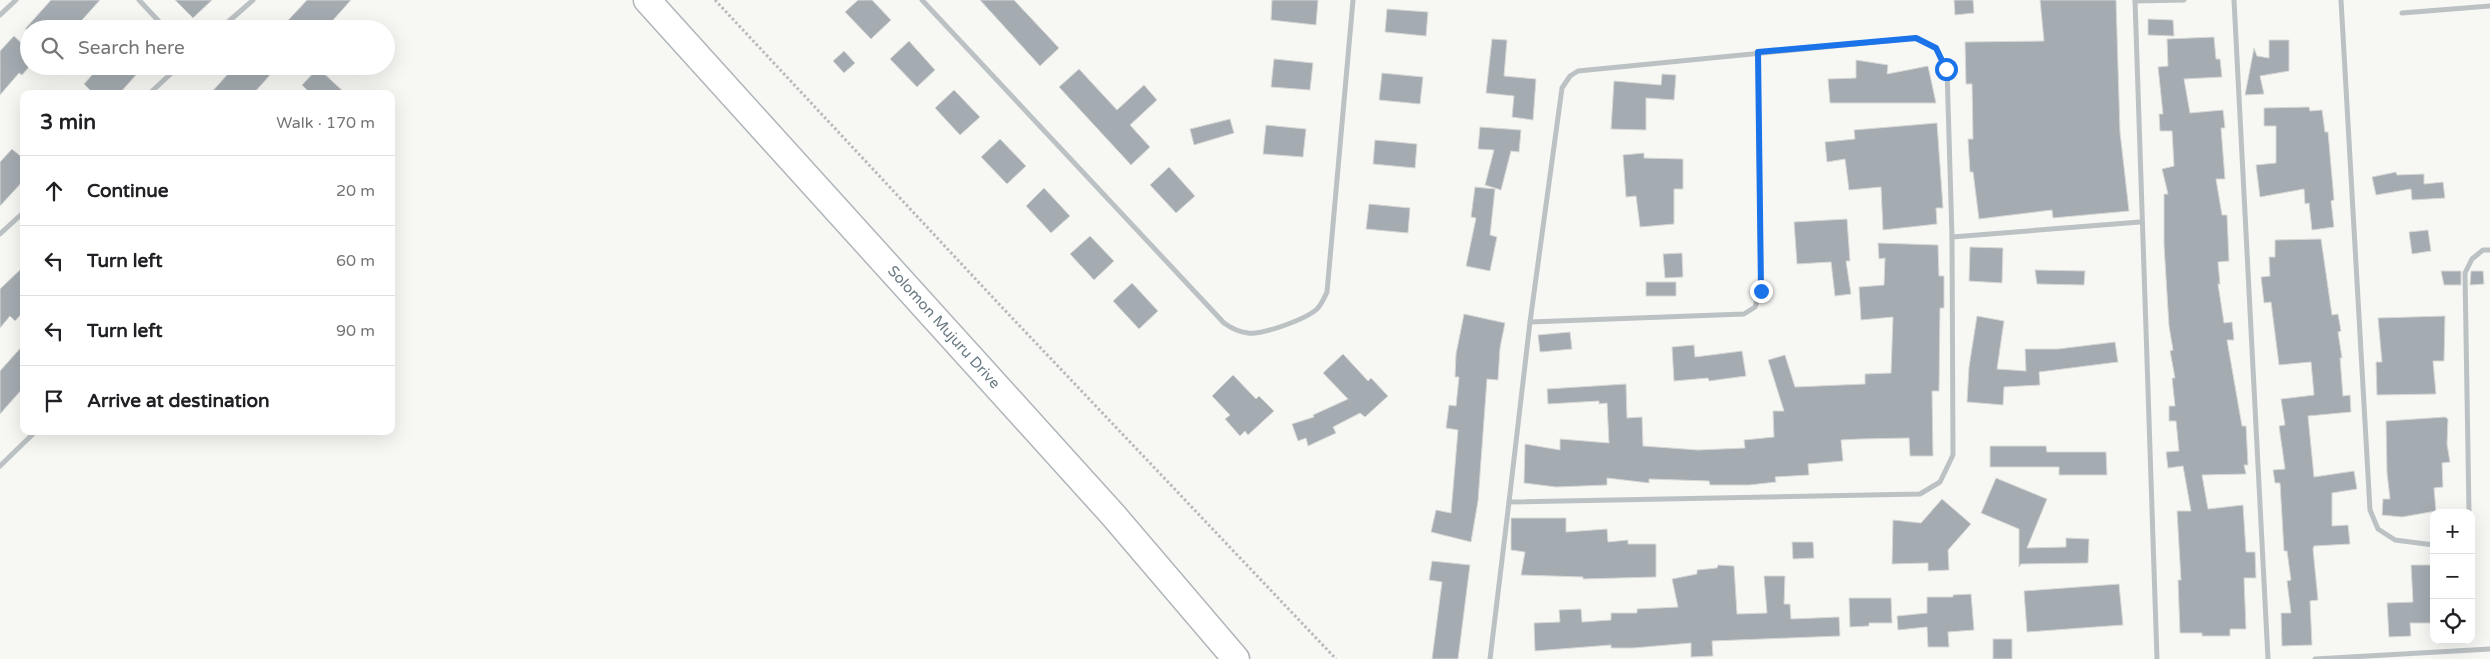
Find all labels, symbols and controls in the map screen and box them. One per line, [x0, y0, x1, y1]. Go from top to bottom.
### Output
search box [20, 20, 395, 75]
icon: search [38, 34, 66, 62]
text: Search here [78, 37, 185, 59]
route start [1935, 58, 1958, 81]
text: 3 min [40, 110, 96, 135]
text: Walk · 170 m [276, 113, 375, 133]
icon: ahead [40, 177, 68, 205]
text: Continue [87, 180, 169, 202]
text: 20 m [336, 181, 375, 201]
icon: left [40, 247, 68, 275]
text: Turn left [87, 250, 163, 272]
text: 60 m [336, 251, 375, 271]
street label: Solomon Mujuru Drive [884, 262, 1004, 392]
route end [1750, 280, 1773, 303]
icon: left [40, 317, 68, 345]
text: Turn left [87, 320, 163, 342]
text: 90 m [336, 321, 375, 341]
icon: arrive [40, 387, 68, 415]
text: Arrive at destination [87, 390, 270, 412]
map controls [2430, 509, 2475, 644]
button: + [2430, 509, 2475, 554]
button: − [2430, 554, 2475, 599]
button: locate [2430, 599, 2475, 644]

